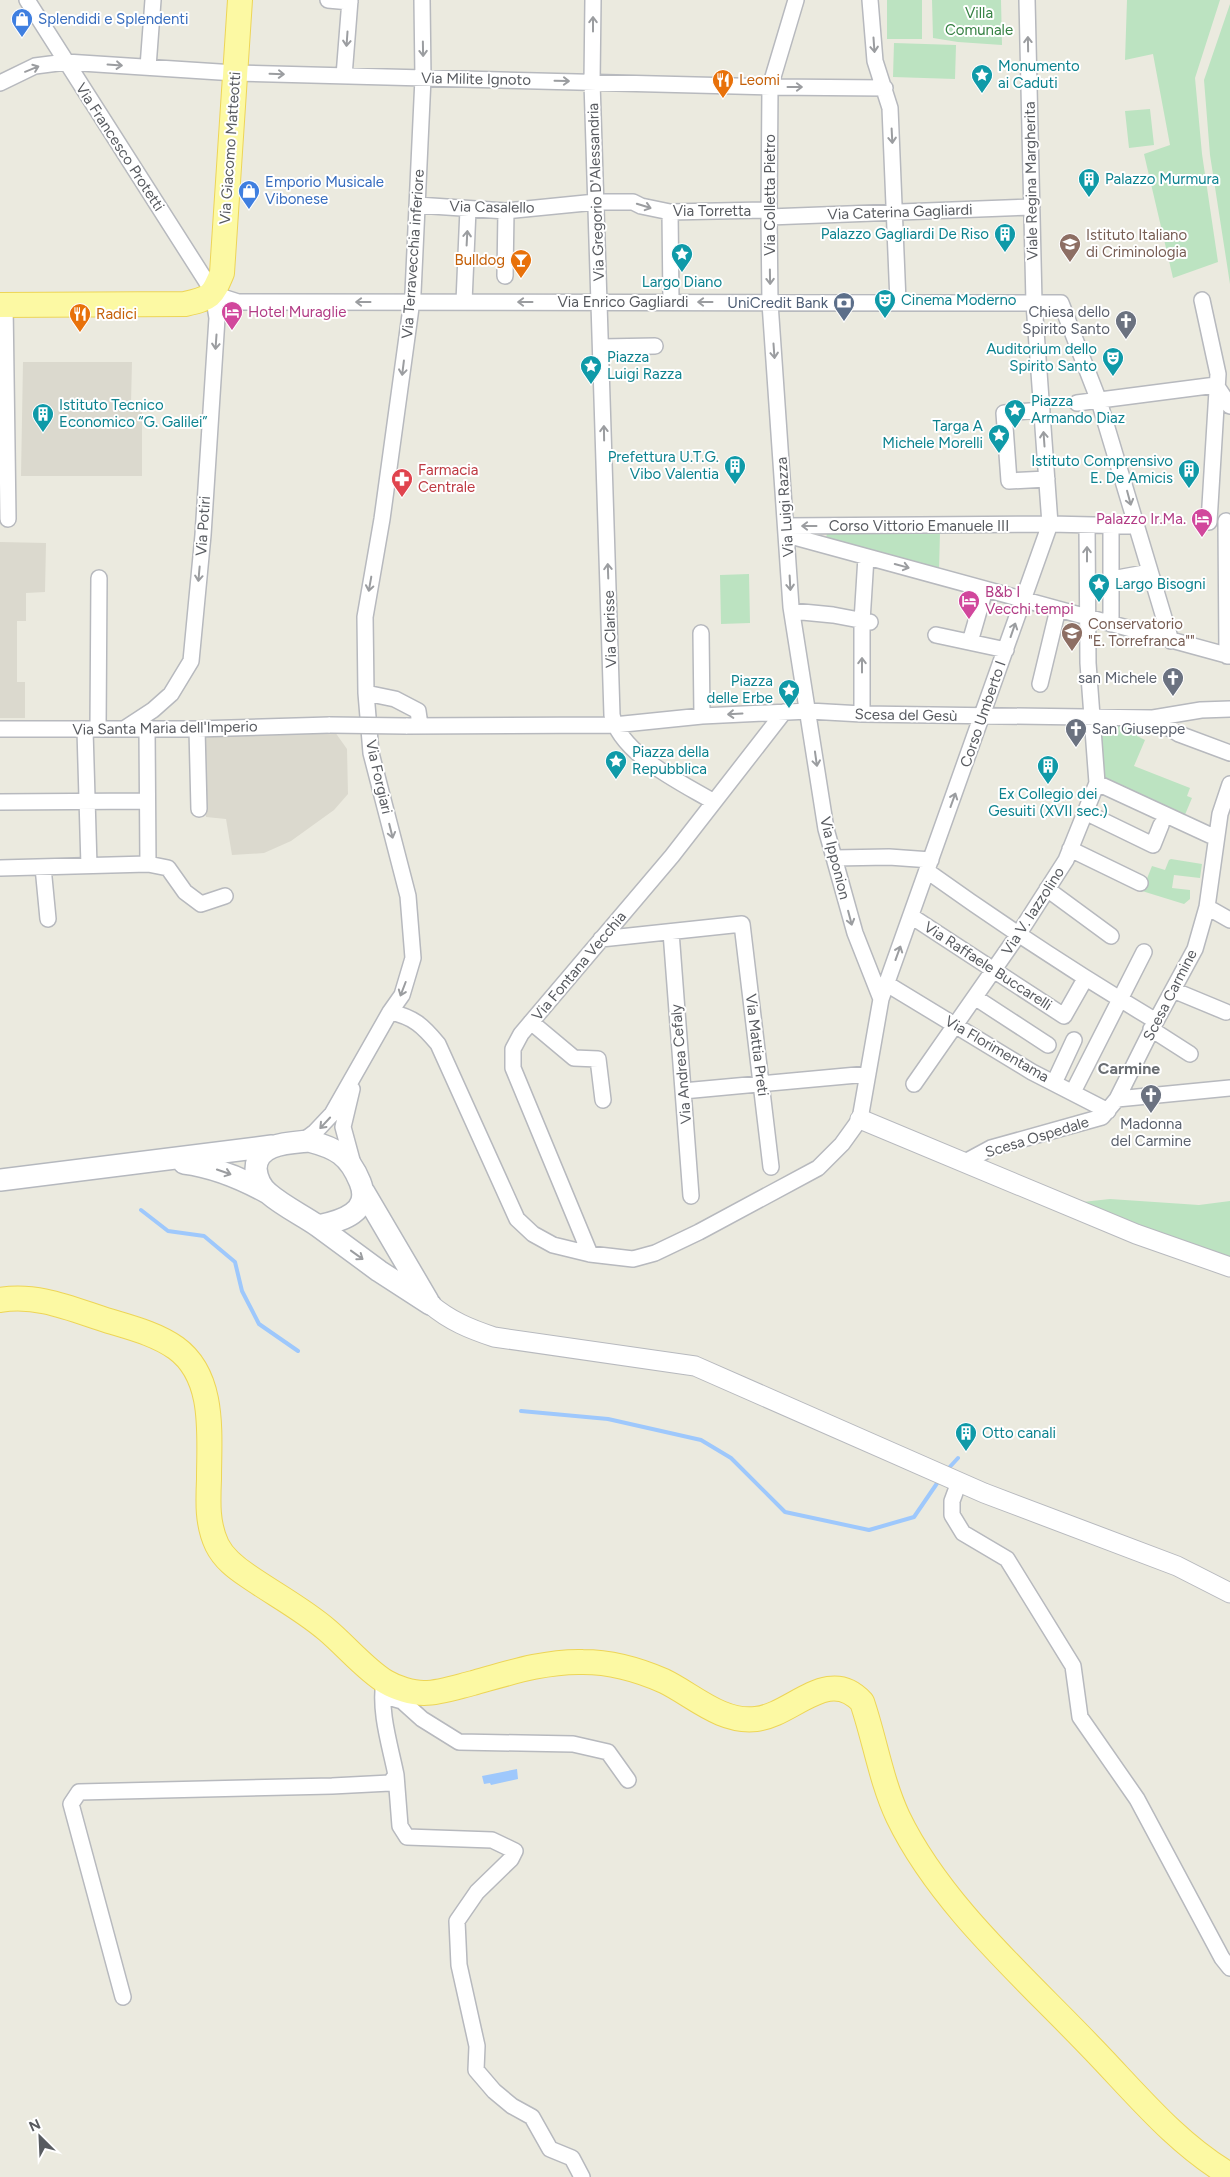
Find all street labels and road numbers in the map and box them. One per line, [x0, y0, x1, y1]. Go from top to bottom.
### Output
street label: Via Milite Ignoto [421, 69, 531, 89]
street label: Via Giacomo Matteotti [216, 71, 244, 225]
street label: Via Francesco Protetti [72, 80, 168, 214]
street label: Viale Regina Margherita [1021, 101, 1041, 261]
street label: Via Gregorio D'Alessandria [584, 103, 608, 281]
street label: Via Colletta Pietro [761, 134, 779, 256]
street label: Via Terravecchia inferiore [398, 169, 428, 339]
street label: Via Casalello [449, 197, 535, 217]
street label: Via Caterina Gagliardi [827, 200, 973, 224]
street label: Via Torretta [673, 202, 751, 220]
street label: Via Enrico Gagliardi [557, 293, 689, 311]
street label: Via Luigi Razza [773, 456, 797, 558]
street label: Via Potiri [192, 495, 214, 557]
street label: Corso Vittorio Emanuele III [829, 517, 1009, 535]
street label: Via Clarisse [600, 590, 620, 668]
street label: Corso Umberto I [956, 658, 1010, 770]
street label: Scesa del Gesù [854, 705, 958, 725]
street label: Via Santa Maria dell'Imperio [72, 717, 258, 739]
street label: Via Forgiari [362, 738, 396, 816]
street label: Via Ipponion [816, 815, 854, 901]
street label: Via V. Iazzolino [998, 863, 1068, 958]
street label: Via Fontana Vecchia [528, 908, 630, 1024]
street label: Via Raffaele Buccarelli [921, 918, 1055, 1014]
street label: Scesa Carmine [1139, 946, 1201, 1044]
street label: Via Mattia Preti [742, 993, 772, 1097]
street label: Via Andrea Cefaly [667, 1003, 695, 1125]
street label: Via Florimentama [942, 1012, 1052, 1086]
street label: Scesa Ospedale [983, 1113, 1091, 1161]

